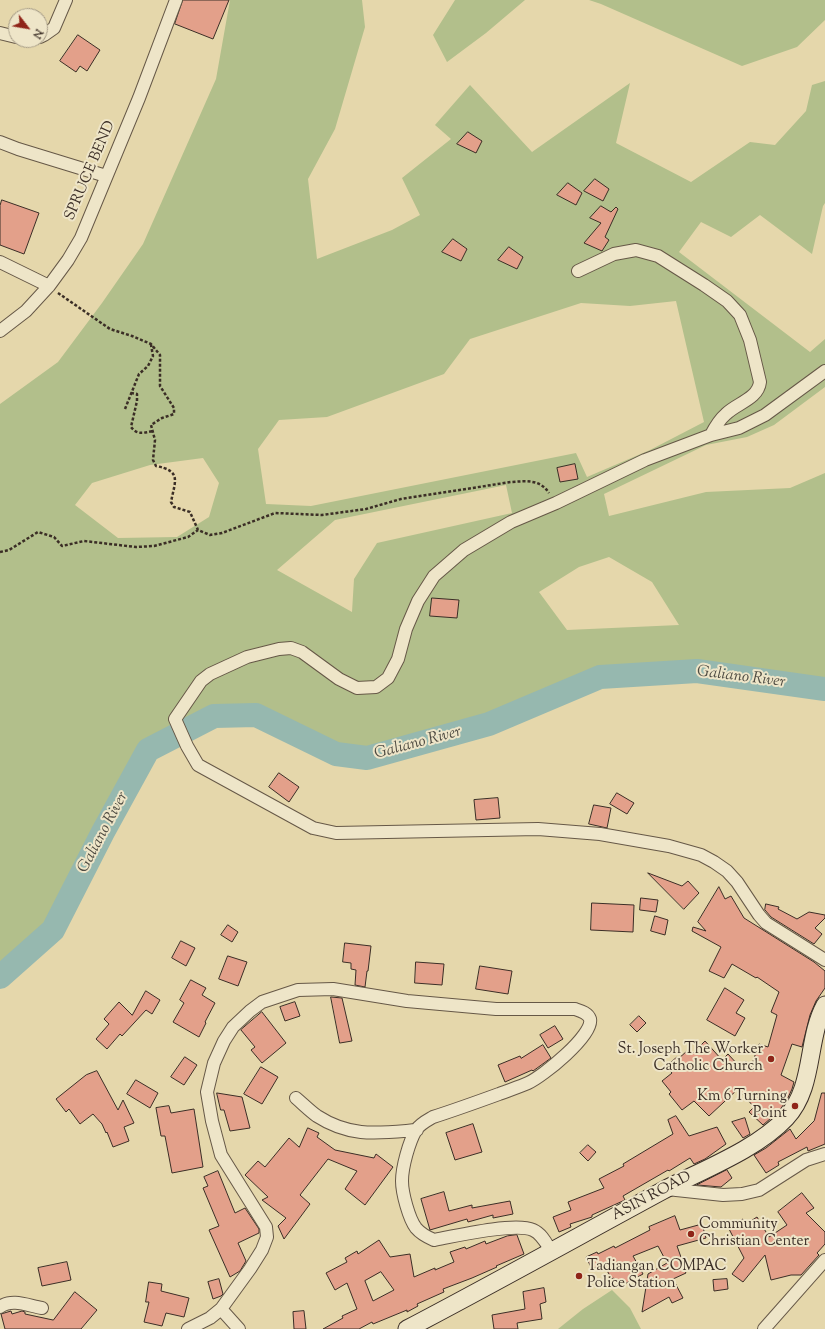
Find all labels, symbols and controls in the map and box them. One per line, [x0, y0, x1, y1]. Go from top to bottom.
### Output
north arrow [8, 8, 48, 48]
text: N [28, 26, 47, 42]
street label: SPRUCE BEND [62, 119, 120, 223]
water label: Galiano River [696, 663, 786, 693]
water label: Galiano River [373, 723, 463, 765]
water label: Galiano River [75, 789, 133, 877]
place label: St. Joseph The Worker Catholic Church [618, 1041, 763, 1076]
marker: St. Joseph The Worker Catholic Church [766, 1054, 776, 1064]
place label: Km 6 Turning Point [697, 1088, 787, 1123]
marker: Km 6 Turning Point [790, 1101, 800, 1111]
street label: ASIN ROAD [609, 1169, 695, 1225]
place label: Community Christian Center [699, 1216, 809, 1251]
marker: Community Christian Center [686, 1229, 696, 1239]
place label: Tadiangan COMPAC Police Station [587, 1258, 727, 1293]
marker: Tadiangan COMPAC Police Station [574, 1271, 584, 1281]

